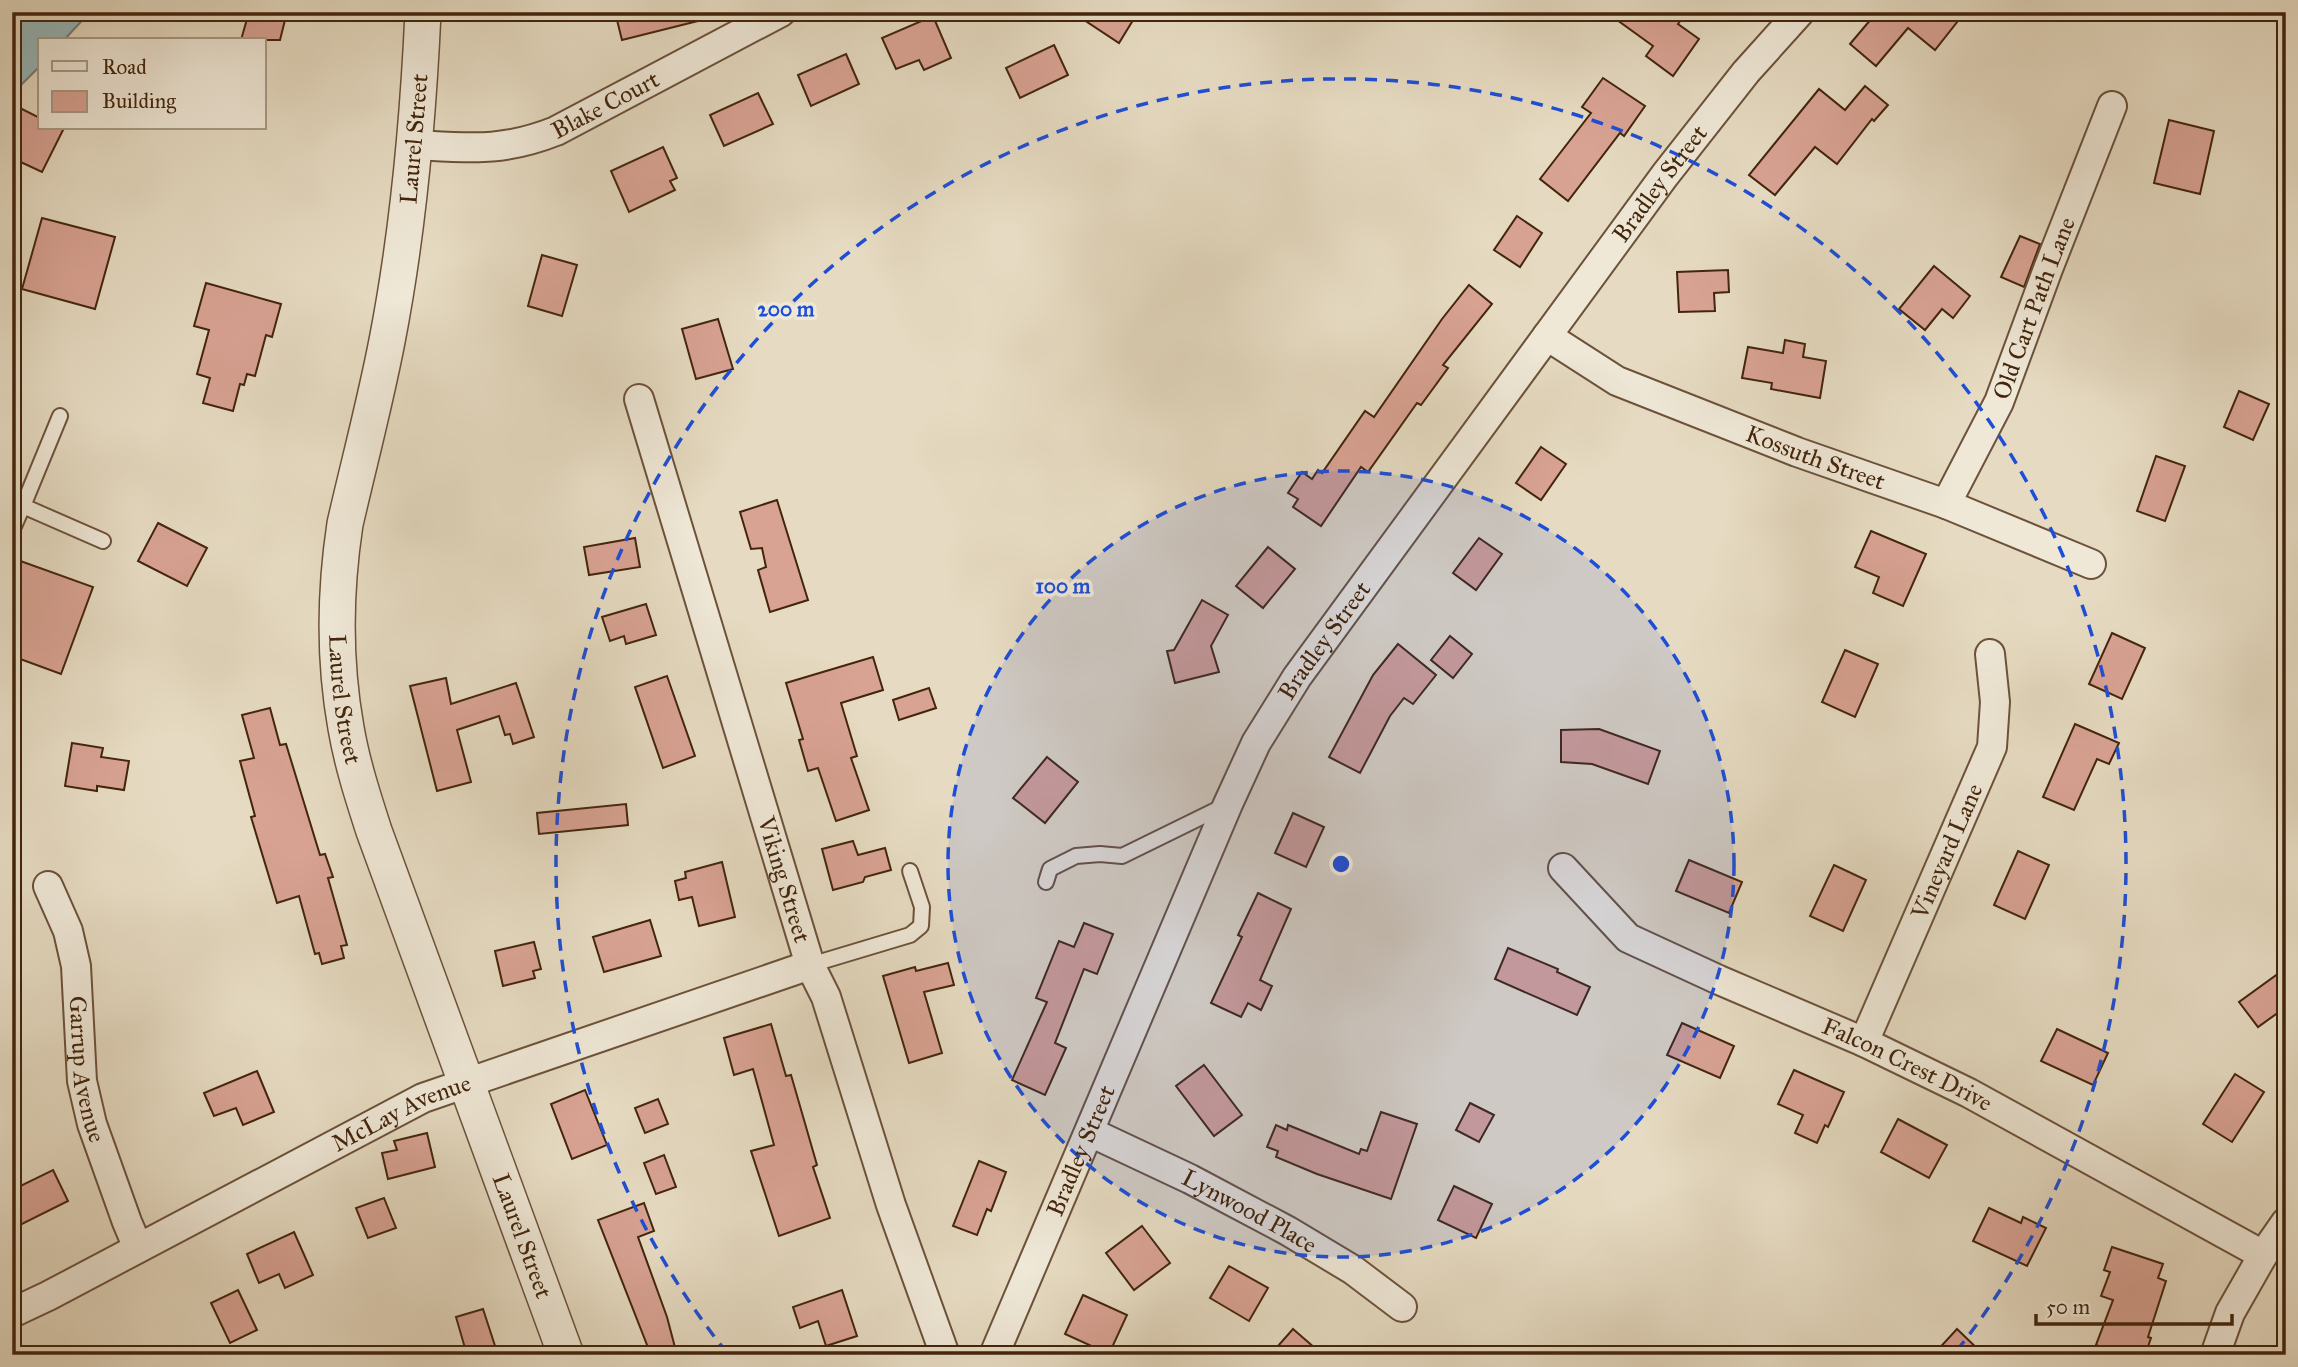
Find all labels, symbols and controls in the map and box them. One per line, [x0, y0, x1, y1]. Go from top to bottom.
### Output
legend [38, 38, 266, 130]
text: Road [102, 54, 147, 80]
street label: Blake Court [546, 64, 665, 146]
street label: Laurel Street [393, 72, 435, 205]
text: Building [102, 88, 176, 114]
street label: Bradley Street [1606, 118, 1714, 248]
street label: Old Cart Path Lane [1986, 213, 2082, 404]
text: 200 m [758, 296, 815, 322]
street label: Kossuth Street [1742, 418, 1890, 497]
text: 100 m [1036, 573, 1091, 599]
street label: Bradley Street [1272, 575, 1378, 705]
street label: Laurel Street [322, 634, 368, 768]
street label: Vineyard Lane [1904, 779, 1989, 924]
street label: Viking Street [751, 812, 817, 947]
centre of rings [1329, 852, 1353, 876]
street label: Garrup Avenue [63, 995, 112, 1146]
street label: Falcon Crest Drive [1817, 1011, 1998, 1118]
street label: McLay Avenue [327, 1068, 475, 1159]
street label: Bradley Street [1040, 1080, 1122, 1221]
street label: Lynwood Place [1177, 1162, 1322, 1260]
street label: Laurel Street [486, 1169, 559, 1303]
scale bar [2036, 1283, 2232, 1327]
text: 50 m [2046, 1294, 2091, 1320]

